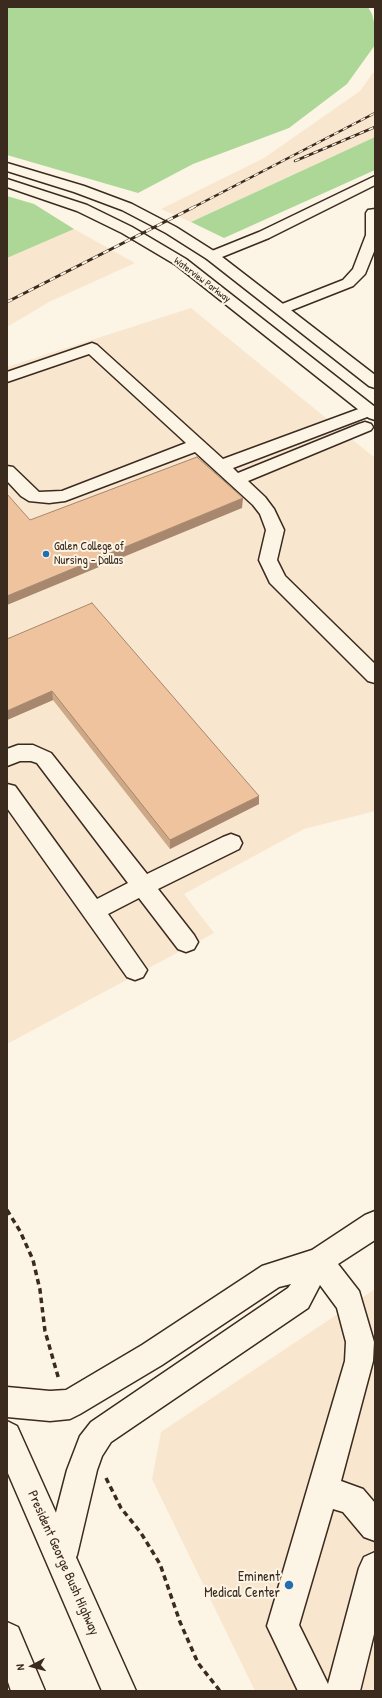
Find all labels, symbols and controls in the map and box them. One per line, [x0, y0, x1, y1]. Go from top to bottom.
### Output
street label: Waterview Parkway [171, 255, 233, 305]
place label: Galen College of Nursing - Dallas [54, 540, 124, 568]
marker: Galen College of Nursing - Dallas [41, 549, 51, 559]
street label: President George Bush Highway [23, 1488, 103, 1638]
place label: Eminent Medical Center [204, 1569, 280, 1602]
marker: Eminent Medical Center [283, 1579, 295, 1591]
north arrow [12, 1646, 52, 1686]
text: N [13, 1664, 27, 1671]

